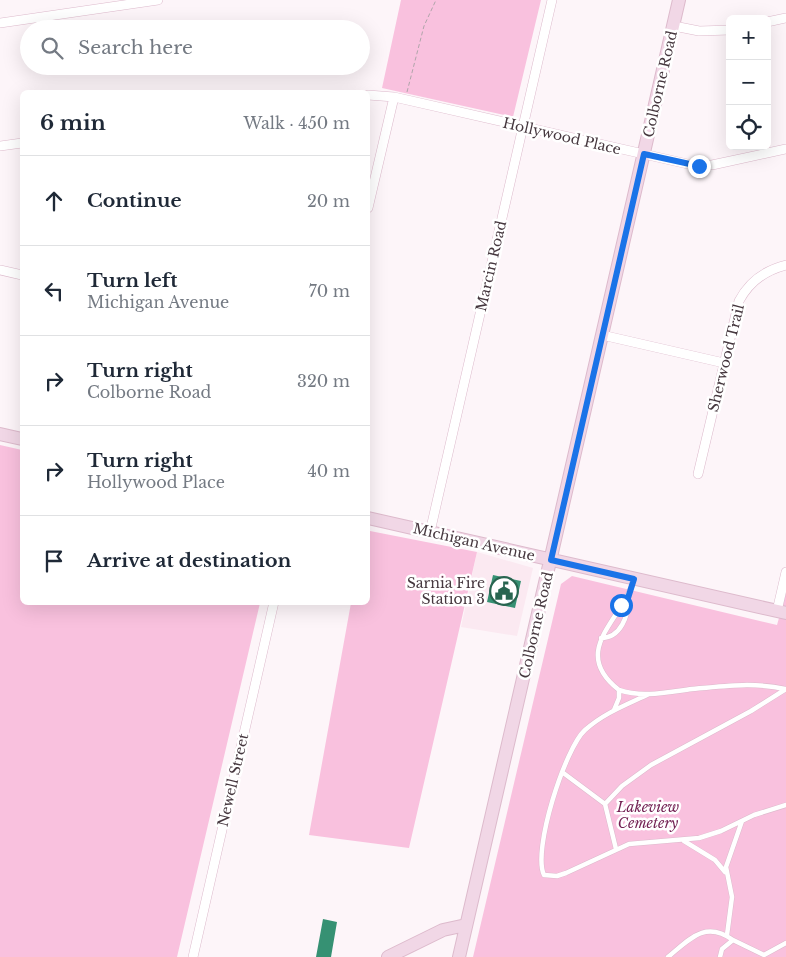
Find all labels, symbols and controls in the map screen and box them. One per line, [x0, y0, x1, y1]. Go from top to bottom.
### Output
map controls [726, 15, 771, 150]
button: + [726, 15, 771, 60]
search box [20, 20, 370, 75]
street label: Colborne Road [639, 28, 681, 139]
icon: search [38, 34, 66, 62]
text: Search here [78, 36, 193, 59]
button: − [726, 60, 771, 105]
button: locate [726, 105, 771, 150]
text: 6 min [40, 110, 106, 136]
text: Walk · 450 m [244, 113, 350, 133]
street label: Hollywood Place [501, 114, 623, 158]
route end [688, 155, 711, 178]
icon: ahead [40, 187, 68, 215]
text: Continue [87, 189, 182, 212]
text: 20 m [307, 191, 350, 211]
street label: Marcin Road [472, 218, 510, 313]
text: Turn left [87, 269, 178, 292]
icon: left [40, 277, 68, 305]
text: 70 m [309, 281, 350, 301]
text: Michigan Avenue [87, 292, 229, 312]
street label: Sherwood Trail [704, 302, 748, 414]
text: Turn right [87, 359, 193, 382]
icon: right [40, 367, 68, 395]
text: 320 m [297, 371, 350, 391]
text: Colborne Road [87, 382, 211, 402]
text: Turn right [87, 449, 193, 472]
icon: right [40, 457, 68, 485]
text: 40 m [307, 461, 350, 481]
text: Hollywood Place [87, 472, 225, 492]
street label: Michigan Avenue [411, 519, 537, 565]
icon: arrive [40, 547, 68, 575]
text: Arrive at destination [87, 549, 291, 572]
street label: Colborne Road [515, 569, 557, 680]
place label: Sarnia Fire Station 3 [407, 574, 485, 608]
public building icon: Sarnia Fire Station 3 [489, 576, 519, 606]
route start [610, 594, 633, 617]
street label: Newell Street [214, 731, 253, 828]
park label: Lakeview Cemetery [616, 798, 679, 832]

